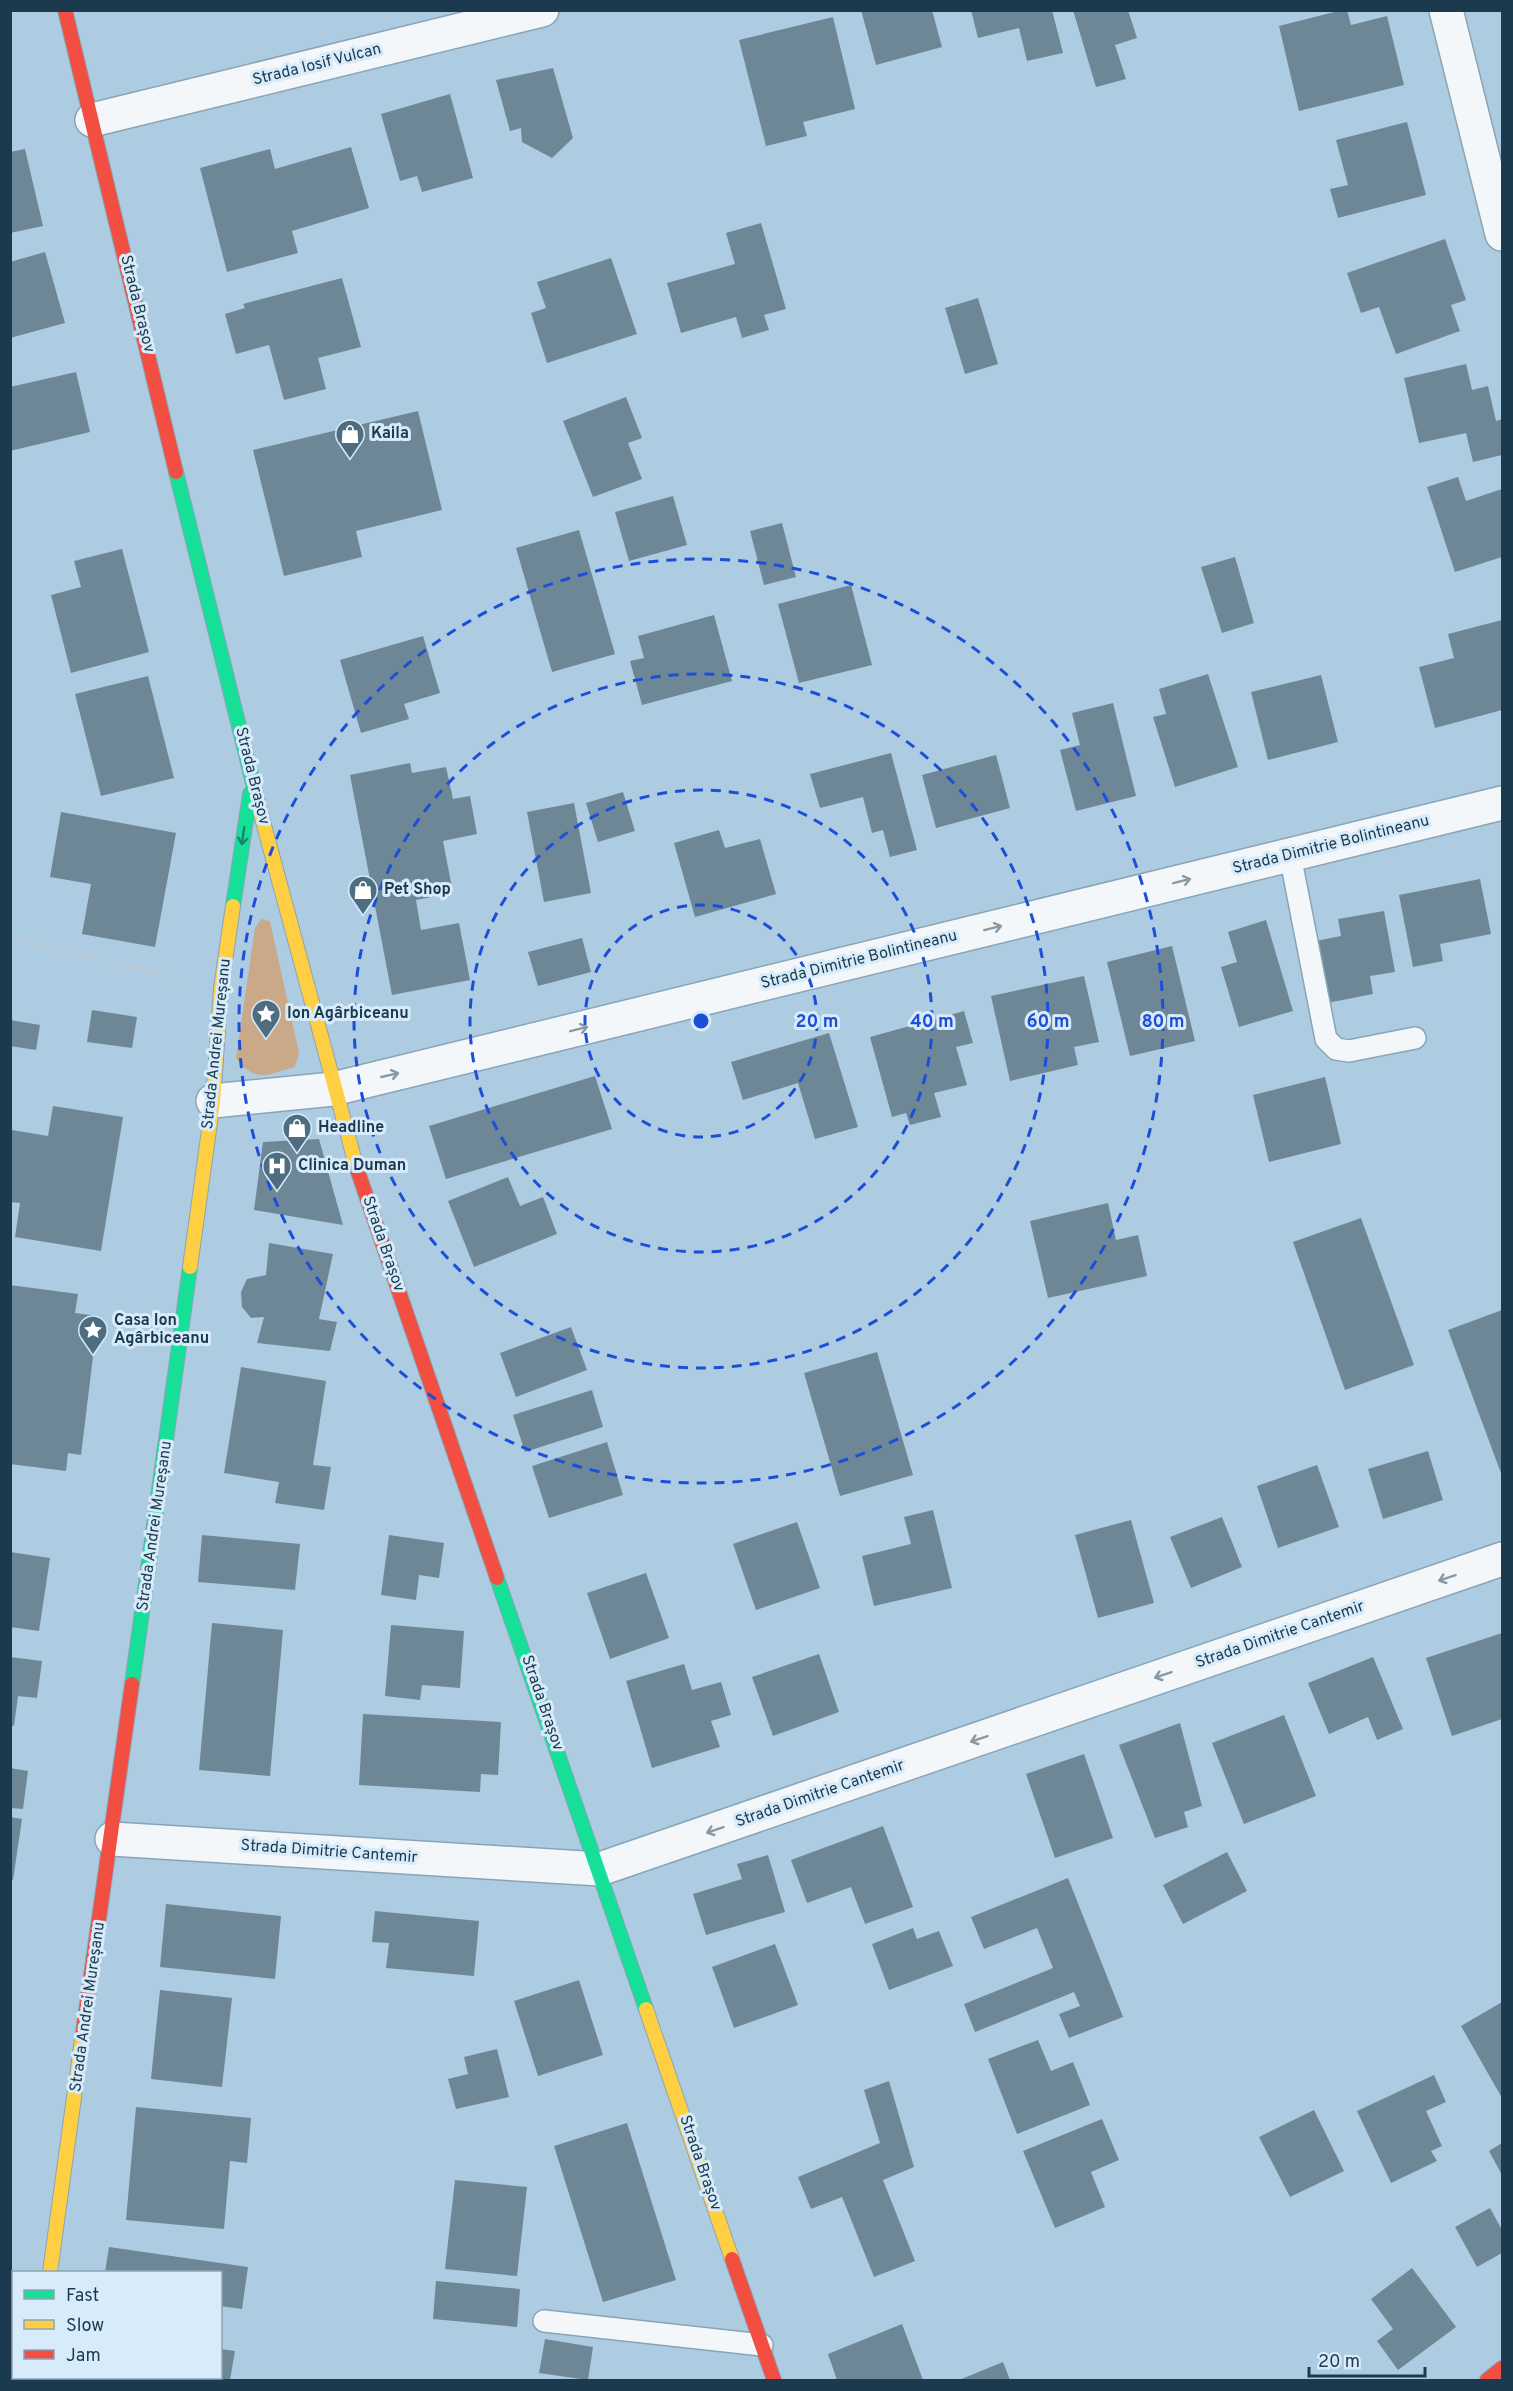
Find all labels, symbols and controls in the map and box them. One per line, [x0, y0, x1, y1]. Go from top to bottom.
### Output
street label: Strada Iosif Vulcan [251, 39, 383, 91]
street label: Strada Brașov [115, 253, 159, 355]
shop icon: Kaila [334, 418, 366, 460]
place label: Kaila [371, 424, 409, 444]
street label: Strada Brașov [230, 725, 274, 827]
street label: Strada Dimitrie Bolintineanu [1231, 811, 1431, 879]
one-way arrow [238, 826, 249, 846]
shop icon: Pet Shop [347, 874, 379, 916]
one-way arrow [1173, 875, 1192, 887]
place label: Pet Shop [384, 880, 451, 900]
one-way arrow [983, 921, 1002, 933]
street label: Strada Dimitrie Bolintineanu [759, 926, 959, 994]
street label: Strada Andrei Mureșanu [198, 958, 236, 1130]
place icon: Ion Agârbiceanu [250, 998, 282, 1040]
place label: Ion Agârbiceanu [287, 1004, 409, 1024]
centre of rings [691, 1011, 711, 1031]
text: 20 m [795, 1011, 839, 1034]
text: 40 m [910, 1011, 954, 1034]
text: 60 m [1026, 1011, 1070, 1034]
text: 80 m [1141, 1011, 1185, 1034]
one-way arrow [569, 1022, 588, 1034]
one-way arrow [380, 1069, 399, 1081]
shop icon: Headline [281, 1112, 313, 1154]
place label: Headline [318, 1118, 384, 1138]
hospital icon: Clinica Duman [261, 1150, 293, 1192]
place label: Clinica Duman [298, 1156, 406, 1176]
street label: Strada Brașov [357, 1194, 409, 1294]
place label: Casa Ion Agârbiceanu [114, 1311, 209, 1349]
place icon: Casa Ion Agârbiceanu [77, 1314, 109, 1356]
street label: Strada Andrei Mureșanu [133, 1440, 177, 1612]
one-way arrow [1438, 1573, 1457, 1584]
street label: Strada Dimitrie Cantemir [1193, 1597, 1367, 1673]
street label: Strada Brașov [516, 1653, 568, 1753]
one-way arrow [1155, 1671, 1173, 1682]
one-way arrow [970, 1734, 989, 1745]
street label: Strada Dimitrie Cantemir [733, 1756, 907, 1832]
one-way arrow [706, 1825, 725, 1836]
street label: Strada Dimitrie Cantemir [240, 1836, 418, 1868]
street label: Strada Andrei Mureșanu [66, 1921, 110, 2093]
street label: Strada Brașov [674, 2113, 726, 2213]
legend [12, 2271, 222, 2379]
text: Fast [66, 2285, 99, 2308]
text: Slow [66, 2315, 104, 2338]
scale bar [1309, 2340, 1424, 2378]
text: Jam [66, 2345, 101, 2368]
text: 20 m [1318, 2351, 1360, 2374]

